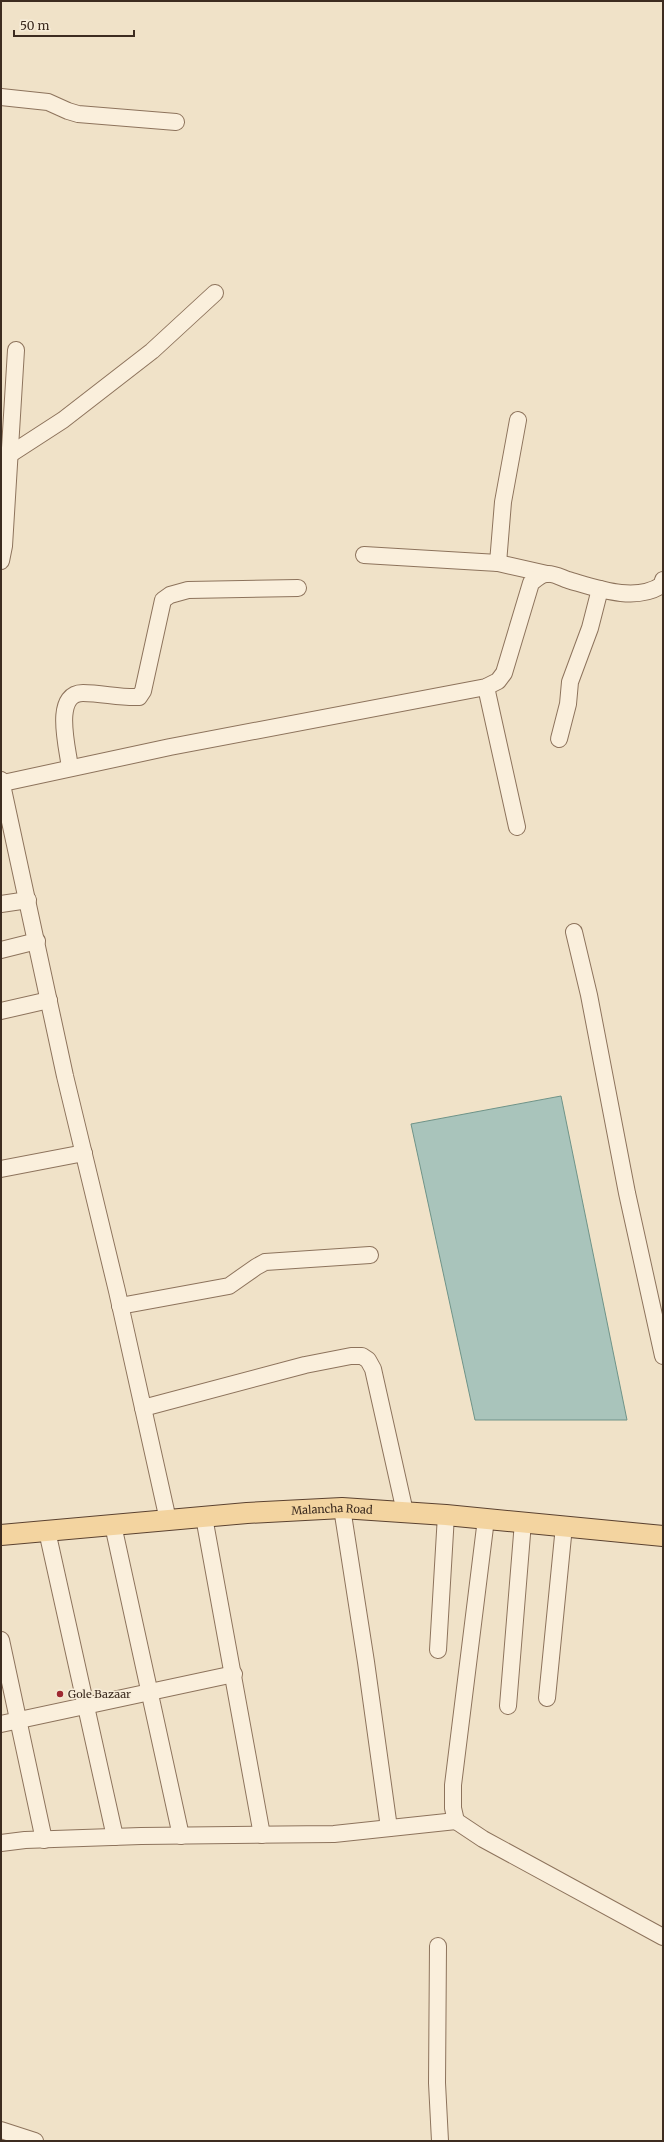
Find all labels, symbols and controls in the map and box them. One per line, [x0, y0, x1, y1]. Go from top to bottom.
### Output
scale bar [14, 12, 134, 38]
text: 50 m [20, 18, 49, 33]
street label: Malancha Road [291, 1501, 373, 1518]
place label: Gole Bazaar [68, 1687, 131, 1701]
marker: Gole Bazaar [55, 1689, 65, 1699]

